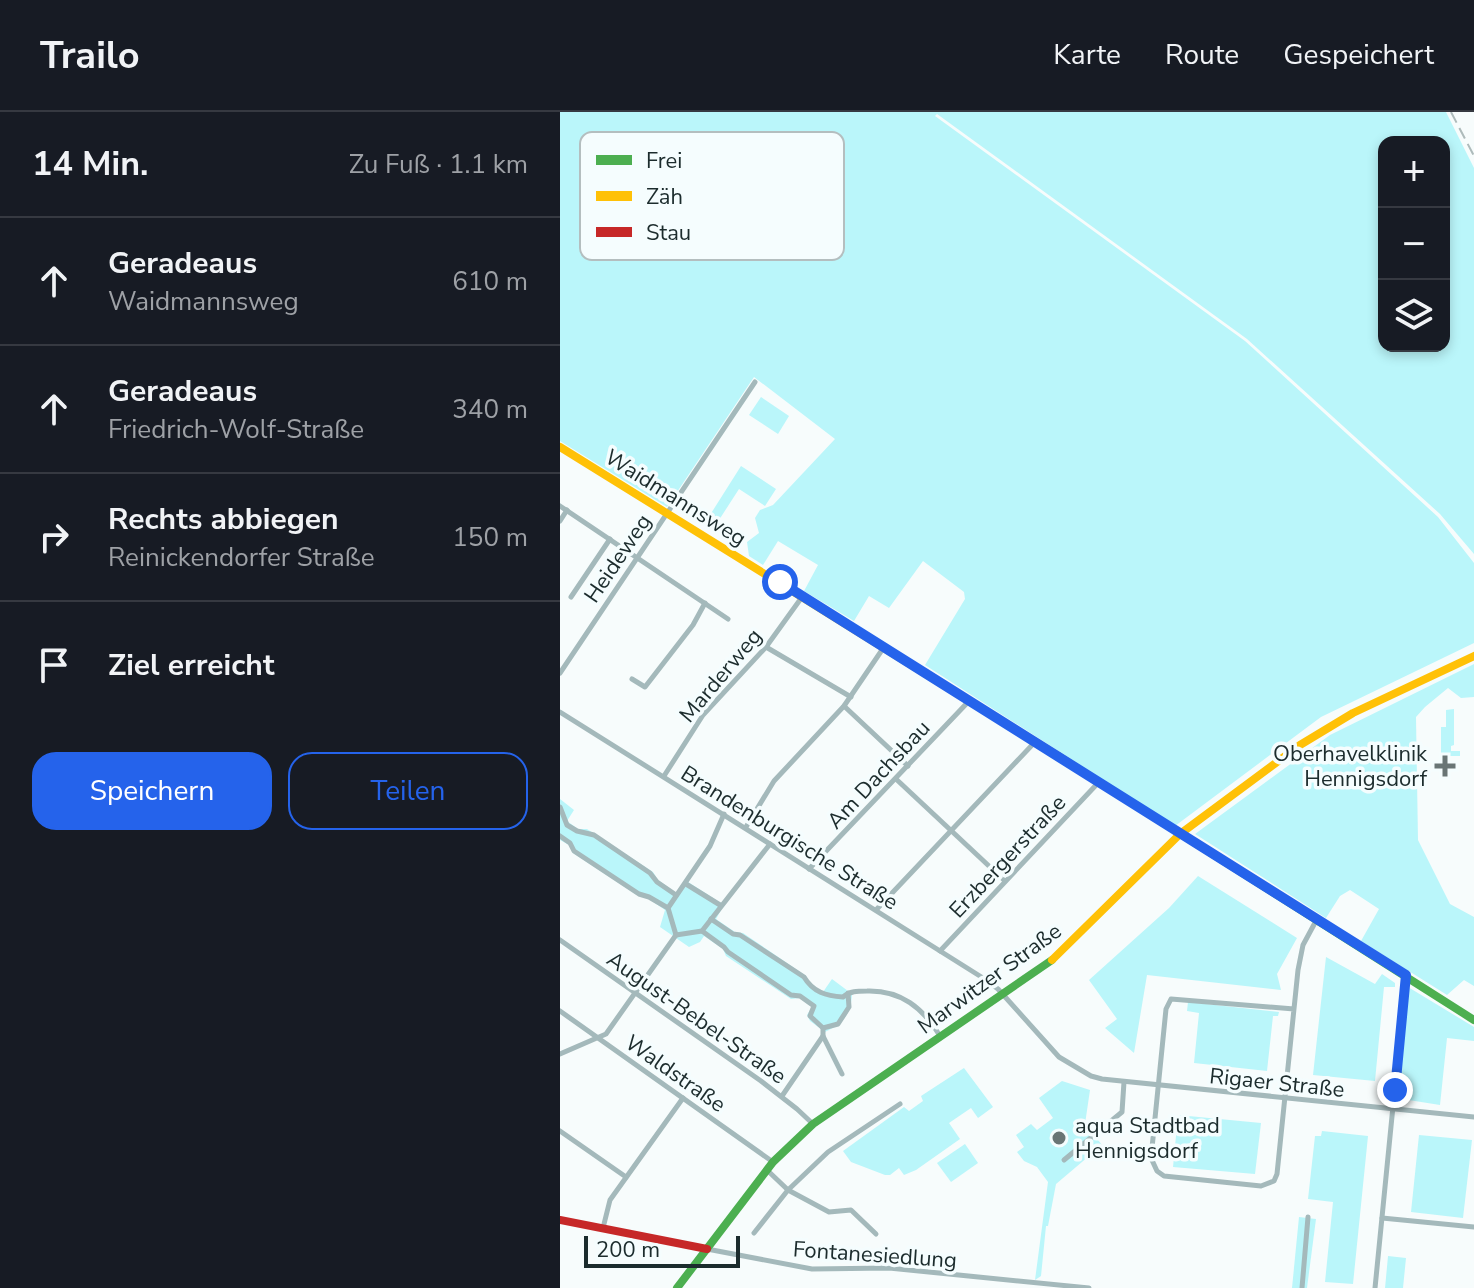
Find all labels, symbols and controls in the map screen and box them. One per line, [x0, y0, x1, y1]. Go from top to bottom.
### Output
text: Trailo [40, 30, 140, 81]
text: Karte [1053, 36, 1121, 74]
text: Route [1165, 36, 1239, 74]
text: Gespeichert [1283, 36, 1434, 74]
legend [580, 132, 844, 260]
map controls [1378, 136, 1450, 352]
button: + [1378, 136, 1450, 208]
text: 14 Min. [32, 141, 148, 187]
text: Frei [646, 146, 682, 176]
text: Zu Fuß · 1.1 km [349, 147, 528, 182]
text: Zäh [646, 182, 683, 212]
button: − [1378, 208, 1450, 280]
text: Stau [646, 218, 691, 248]
text: Geradeaus [108, 243, 257, 284]
icon: ahead [32, 259, 76, 303]
text: 610 m [452, 264, 528, 299]
button: layers [1378, 280, 1450, 352]
text: Waidmannsweg [108, 284, 299, 319]
text: Geradeaus [108, 371, 257, 412]
icon: ahead [32, 387, 76, 431]
text: 340 m [452, 392, 528, 427]
text: Friedrich-Wolf-Straße [108, 412, 364, 447]
street label: Waidmannsweg [599, 442, 752, 553]
text: Rechts abbiegen [108, 499, 339, 540]
street label: Heideweg [577, 508, 658, 609]
icon: right [32, 515, 76, 559]
text: 150 m [452, 520, 528, 555]
text: Reinickendorfer Straße [108, 540, 375, 575]
route start [762, 564, 798, 600]
street label: Marderweg [673, 622, 769, 729]
icon: arrive [32, 643, 76, 687]
text: Ziel erreicht [108, 645, 274, 686]
street label: Am Dachsbau [820, 714, 937, 836]
place label: Oberhavelklinik Hennigsdorf [1273, 739, 1428, 794]
button: Speichern [32, 752, 272, 830]
button: Teilen [288, 752, 528, 830]
marker: Oberhavelklinik Hennigsdorf [1434, 755, 1456, 777]
street label: Brandenburgische Straße [675, 759, 904, 917]
street label: Erzbergerstraße [943, 789, 1073, 925]
street label: Marwitzer Straße [911, 916, 1068, 1041]
street label: August-Bebel-Straße [601, 944, 792, 1091]
street label: Waldstraße [619, 1028, 732, 1120]
street label: Rigaer Straße [1208, 1061, 1346, 1105]
route end [1377, 1072, 1413, 1108]
place label: aqua Stadtbad Hennigsdorf [1075, 1111, 1220, 1166]
marker: aqua Stadtbad Hennigsdorf [1050, 1129, 1068, 1147]
scale bar [584, 1232, 740, 1268]
street label: Fontanesiedlung [792, 1234, 958, 1276]
text: 200 m [596, 1235, 660, 1265]

